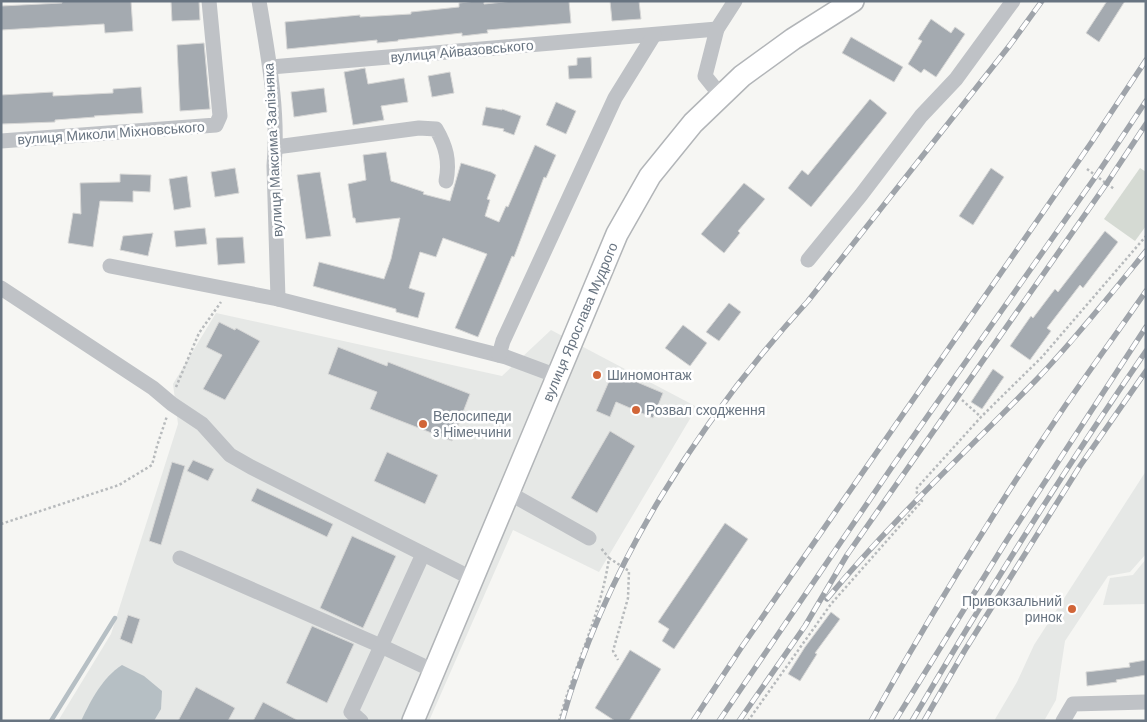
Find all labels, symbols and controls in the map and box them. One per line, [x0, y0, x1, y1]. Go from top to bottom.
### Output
street label: вулиця Айвазовського [390, 36, 534, 66]
street label: вулиця Максима Залізняка [259, 62, 287, 238]
street label: вулиця Миколи Міхновського [17, 117, 205, 149]
street label: вулиця Ярослава Мудрого [538, 239, 622, 404]
place label: Шиномонтаж [607, 366, 692, 384]
marker: Шиномонтаж [591, 369, 603, 381]
place label: Розвал сходження [646, 401, 765, 419]
marker: Розвал сходження [630, 404, 642, 416]
place label: Велосипеди з Німеччини [433, 407, 512, 441]
marker: Велосипеди з Німеччини [417, 418, 429, 430]
place label: Привокзальний ринок [962, 592, 1063, 626]
marker: Привокзальний ринок [1066, 603, 1078, 615]

